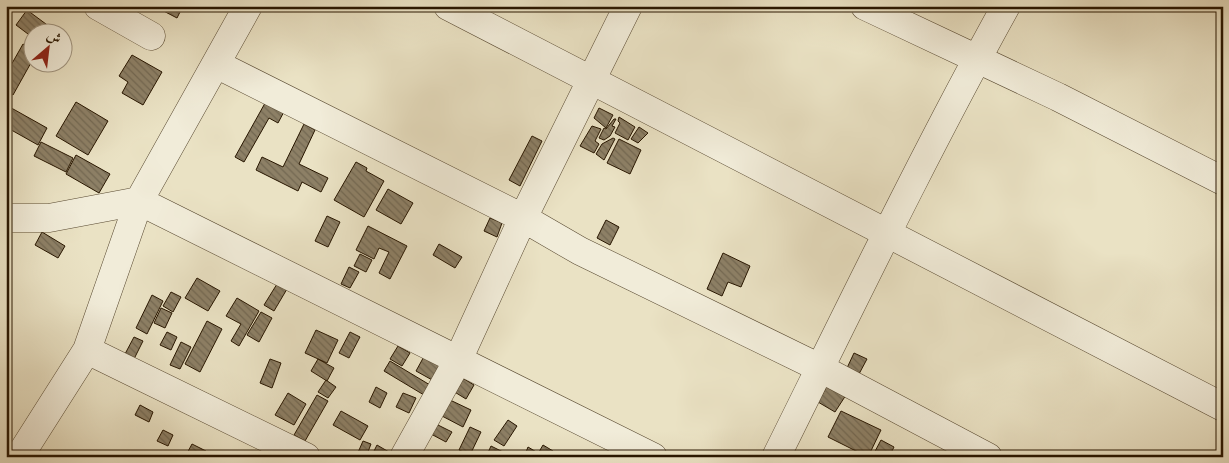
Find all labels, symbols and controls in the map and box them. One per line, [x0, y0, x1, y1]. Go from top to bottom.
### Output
north arrow [22, 22, 72, 72]
text: ش [43, 26, 64, 49]

